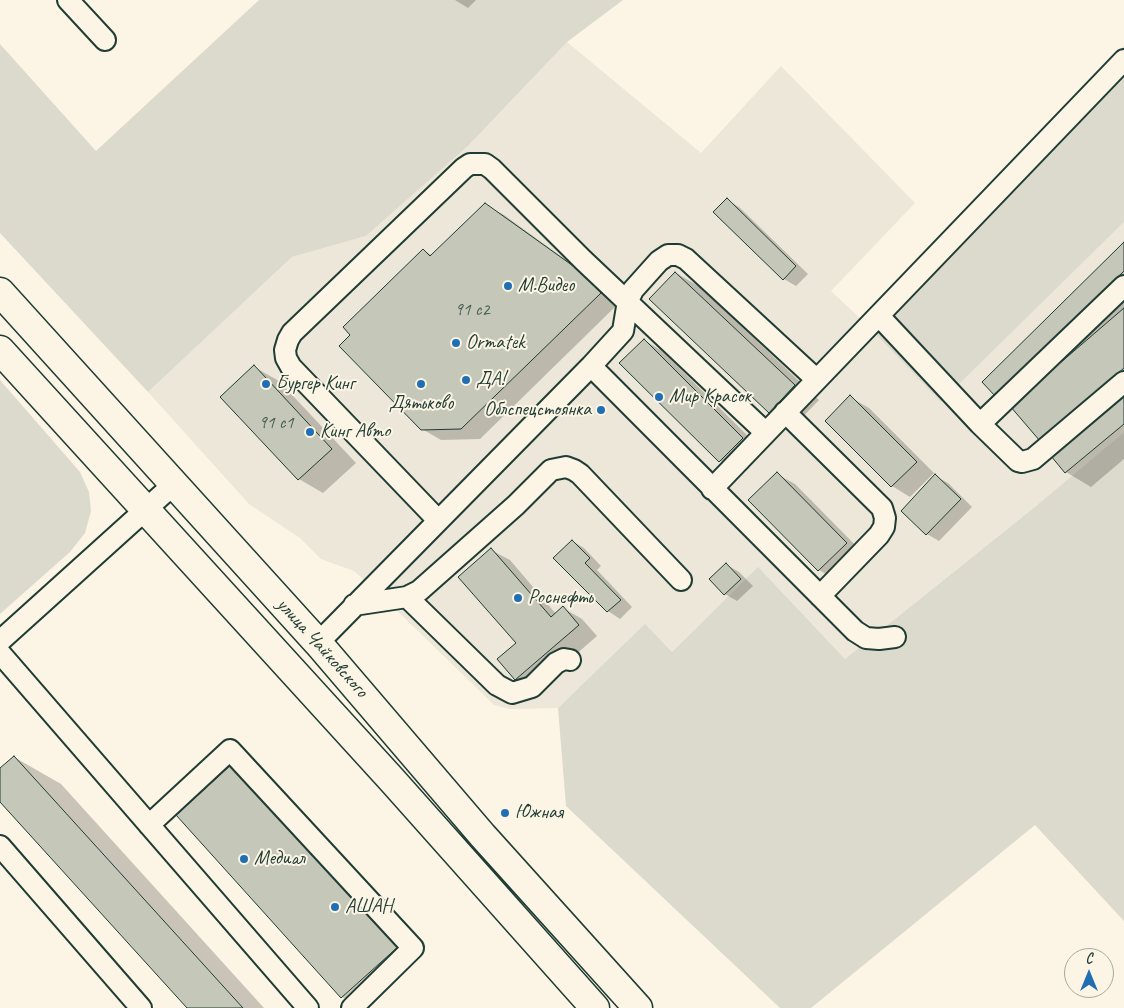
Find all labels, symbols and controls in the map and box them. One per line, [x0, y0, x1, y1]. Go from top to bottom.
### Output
place label: М.Видео [518, 274, 574, 298]
marker: М.Видео [502, 280, 514, 292]
house number: 91 с2 [454, 299, 490, 321]
place label: Ormatek [466, 331, 525, 355]
marker: Ormatek [450, 337, 462, 349]
place label: ДА! [476, 368, 505, 392]
place label: Бургер Кинг [276, 372, 354, 396]
marker: ДА! [460, 374, 472, 386]
marker: Бургер Кинг [260, 378, 272, 390]
marker: Дятьково [415, 378, 427, 390]
place label: Мир Красок [669, 385, 751, 409]
marker: Мир Красок [653, 391, 665, 403]
place label: Дятьково [389, 392, 453, 416]
place label: Облспецстоянка [484, 398, 591, 422]
marker: Облспецстоянка [595, 404, 607, 416]
house number: 91 с1 [258, 412, 294, 434]
place label: Кинг Авто [320, 420, 390, 444]
marker: Кинг Авто [304, 426, 316, 438]
place label: Роснефть [528, 586, 593, 610]
marker: Роснефть [512, 592, 524, 604]
street label: улица Чайковского [271, 593, 373, 703]
place label: Южная [515, 801, 563, 825]
marker: Южная [499, 807, 511, 819]
place label: Медиал [254, 847, 305, 871]
marker: Медиал [238, 853, 250, 865]
place label: AШАН [345, 895, 393, 919]
marker: AШАН [329, 901, 341, 913]
north arrow [1064, 948, 1114, 998]
text: С [1086, 950, 1092, 967]

